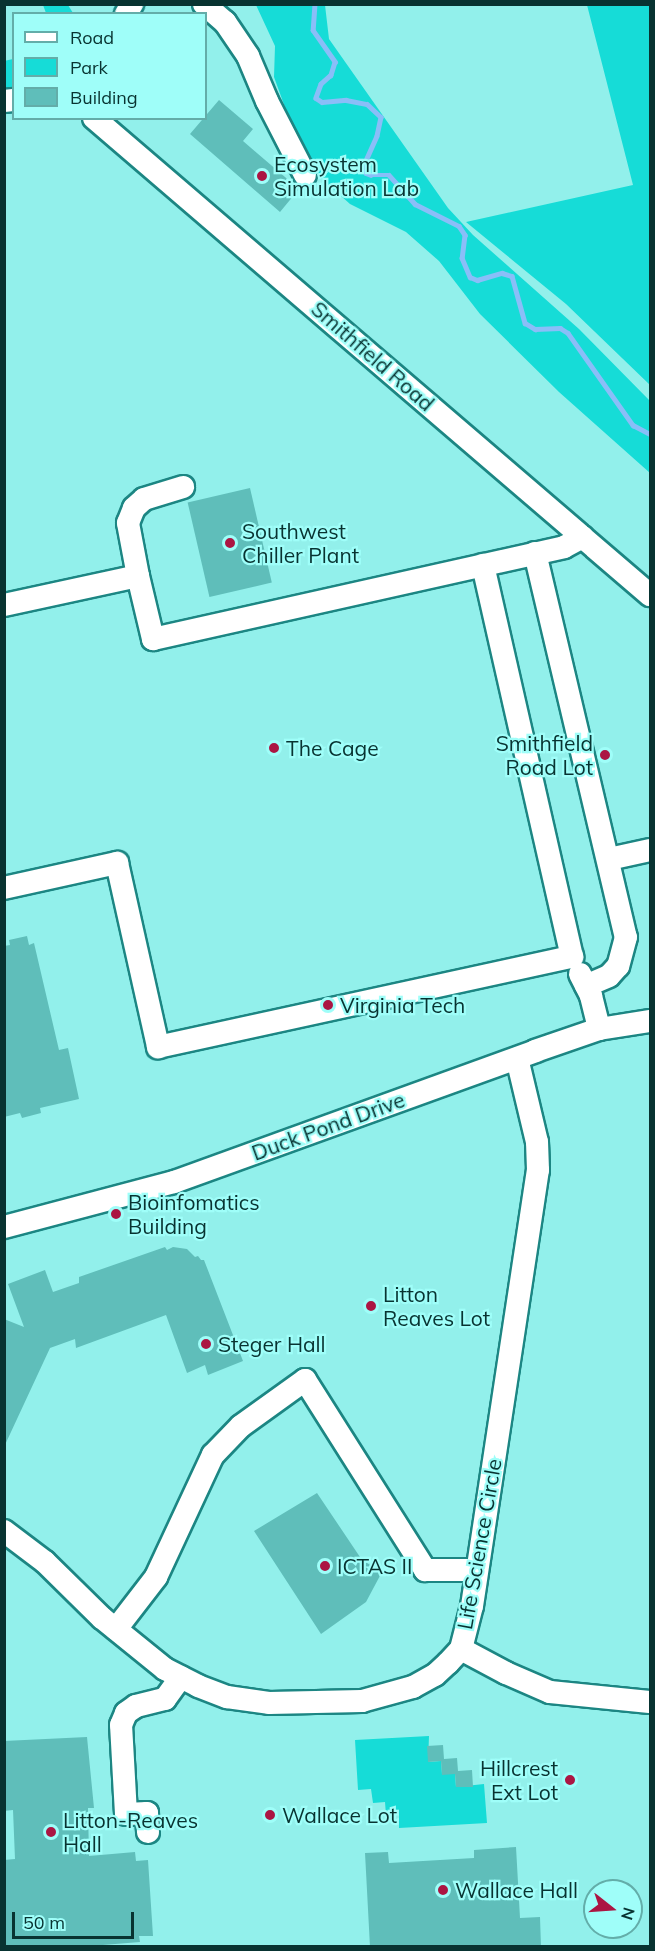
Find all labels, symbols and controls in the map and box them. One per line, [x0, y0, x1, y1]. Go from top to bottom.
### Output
legend [12, 12, 207, 120]
text: Road [70, 26, 114, 49]
text: Park [70, 56, 108, 79]
text: Building [70, 86, 138, 109]
place label: Ecosystem Simulation Lab [274, 151, 419, 201]
marker: Ecosystem Simulation Lab [255, 169, 269, 183]
street label: Smithfield Road [307, 296, 439, 416]
place label: Southwest Chiller Plant [242, 518, 359, 568]
marker: Southwest Chiller Plant [223, 536, 237, 550]
place label: Smithfield Road Lot [496, 730, 593, 780]
place label: The Cage [286, 735, 379, 761]
marker: The Cage [267, 741, 281, 755]
marker: Smithfield Road Lot [598, 748, 612, 762]
place label: Virginia Tech [340, 992, 465, 1018]
marker: Virginia Tech [321, 998, 335, 1012]
street label: Duck Pond Drive [248, 1087, 408, 1165]
place label: Bioinfomatics Building [128, 1189, 260, 1239]
marker: Bioinfomatics Building [109, 1207, 123, 1221]
place label: Litton Reaves Lot [383, 1281, 490, 1331]
marker: Litton Reaves Lot [364, 1299, 378, 1313]
place label: Steger Hall [218, 1331, 326, 1357]
marker: Steger Hall [199, 1337, 213, 1351]
street label: Life Science Circle [452, 1457, 506, 1631]
place label: ICTAS II [337, 1553, 412, 1579]
marker: ICTAS II [318, 1559, 332, 1573]
place label: Hillcrest Ext Lot [480, 1755, 558, 1805]
marker: Hillcrest Ext Lot [563, 1773, 577, 1787]
place label: Wallace Lot [282, 1802, 397, 1828]
place label: Litton-Reaves Hall [63, 1807, 198, 1857]
marker: Wallace Lot [263, 1808, 277, 1822]
marker: Litton-Reaves Hall [44, 1825, 58, 1839]
place label: Wallace Hall [455, 1877, 578, 1903]
north arrow [583, 1879, 643, 1939]
marker: Wallace Hall [436, 1883, 450, 1897]
scale bar [15, 1900, 136, 1938]
text: N [617, 1905, 640, 1922]
text: 50 m [23, 1911, 65, 1934]

